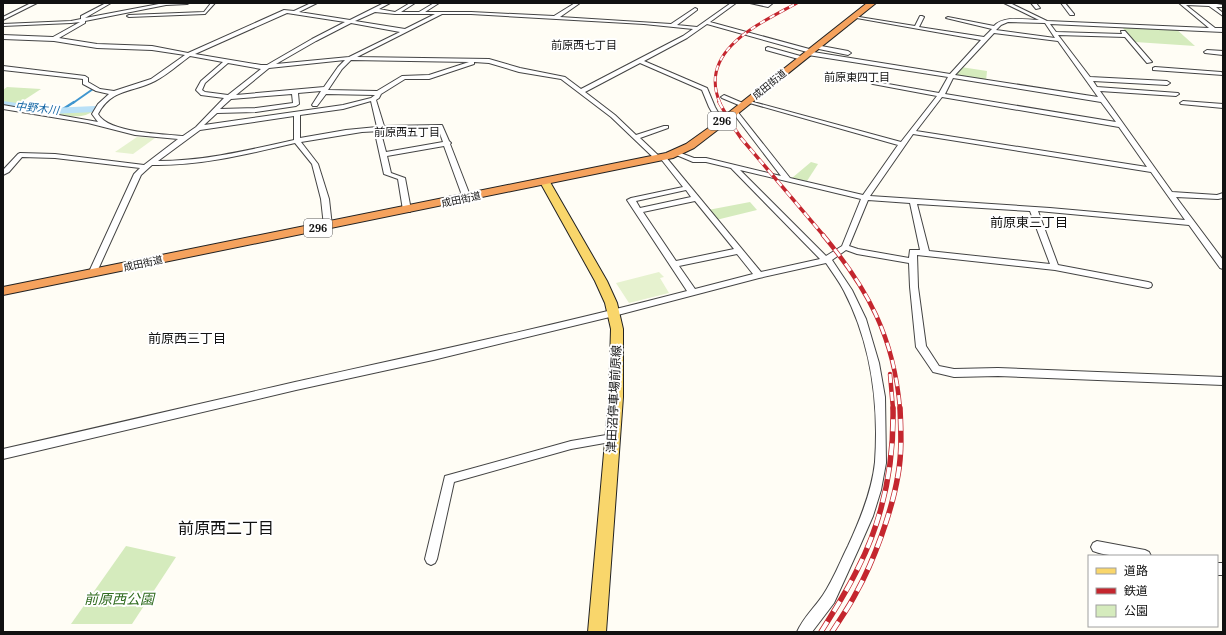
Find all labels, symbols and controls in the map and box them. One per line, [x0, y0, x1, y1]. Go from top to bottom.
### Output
district label: 前原西七丁目 [551, 37, 617, 52]
street label: 成田街道 [749, 66, 789, 102]
district label: 前原東四丁目 [824, 69, 890, 84]
water label: 中野木川 [14, 98, 61, 117]
road number: 296 [708, 112, 736, 130]
district label: 前原西五丁目 [374, 124, 440, 139]
street label: 成田街道 [440, 188, 482, 210]
district label: 前原東三丁目 [990, 213, 1068, 231]
road number: 296 [304, 219, 332, 237]
street label: 成田街道 [122, 252, 164, 274]
district label: 前原西三丁目 [148, 329, 226, 347]
street label: 津田沼停車場前原線 [602, 345, 625, 453]
district label: 前原西二丁目 [178, 517, 274, 539]
legend [1088, 555, 1218, 627]
text: 道路 [1124, 562, 1148, 579]
text: 鉄道 [1124, 582, 1148, 599]
park label: 前原西公園 [84, 589, 156, 608]
text: 公園 [1124, 602, 1148, 619]

